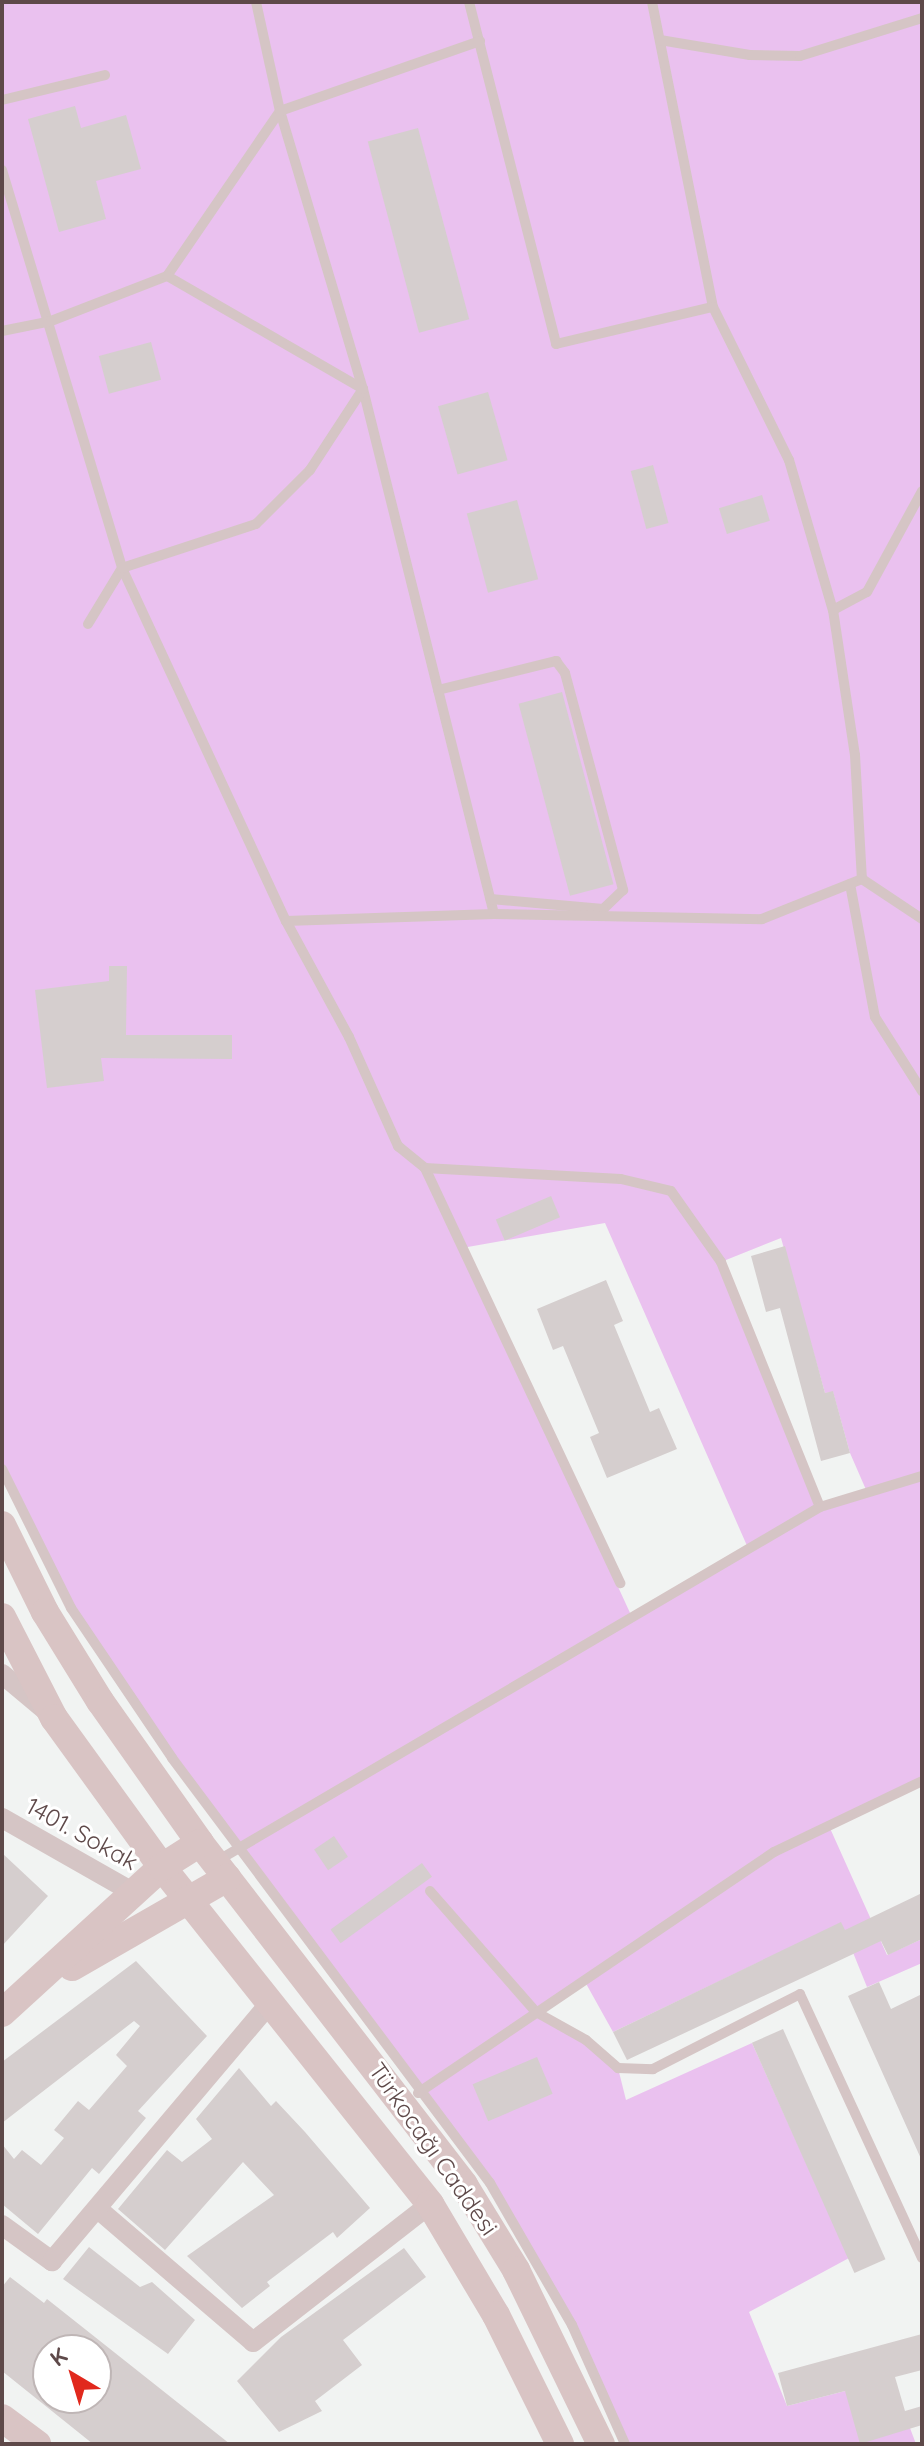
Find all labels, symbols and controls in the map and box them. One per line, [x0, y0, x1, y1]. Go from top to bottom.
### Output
street label: 1401. Sokak [21, 1792, 143, 1876]
street label: Türkocağı Caddesi [363, 2057, 503, 2241]
north arrow [32, 2334, 112, 2414]
text: K [44, 2341, 73, 2372]

